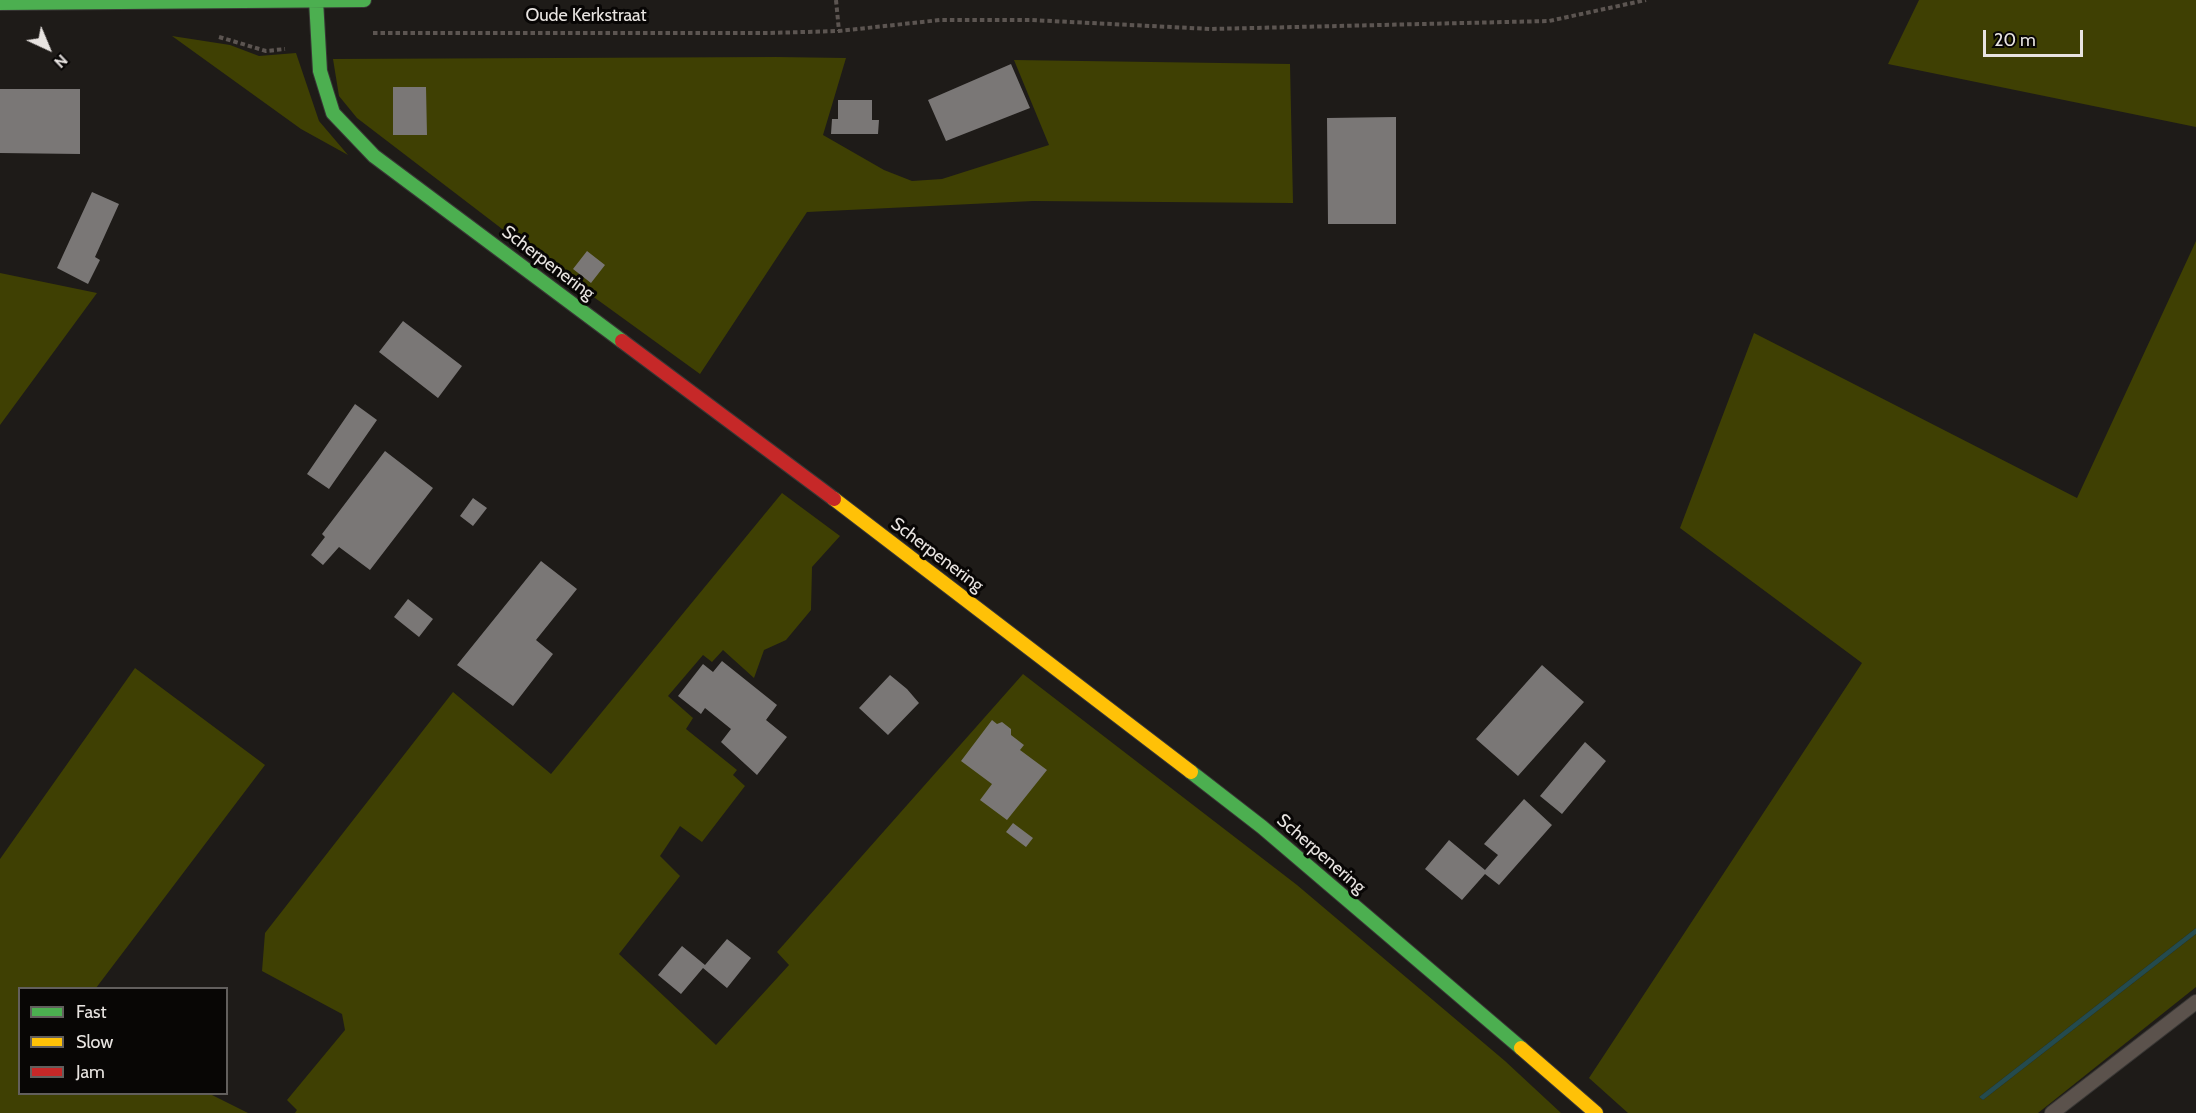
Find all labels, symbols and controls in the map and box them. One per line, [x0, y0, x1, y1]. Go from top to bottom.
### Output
street label: Oude Kerkstraat [525, 5, 647, 27]
north arrow [18, 18, 78, 78]
scale bar [1986, 18, 2086, 56]
text: 20 m [1994, 29, 2036, 51]
text: N [50, 51, 72, 72]
street label: Scherpenering [497, 221, 599, 305]
street label: Scherpenering [886, 513, 988, 597]
street label: Scherpenering [1272, 810, 1370, 898]
legend [18, 987, 228, 1095]
text: Fast [76, 1001, 107, 1023]
text: Slow [76, 1031, 113, 1053]
text: Jam [76, 1061, 105, 1083]

